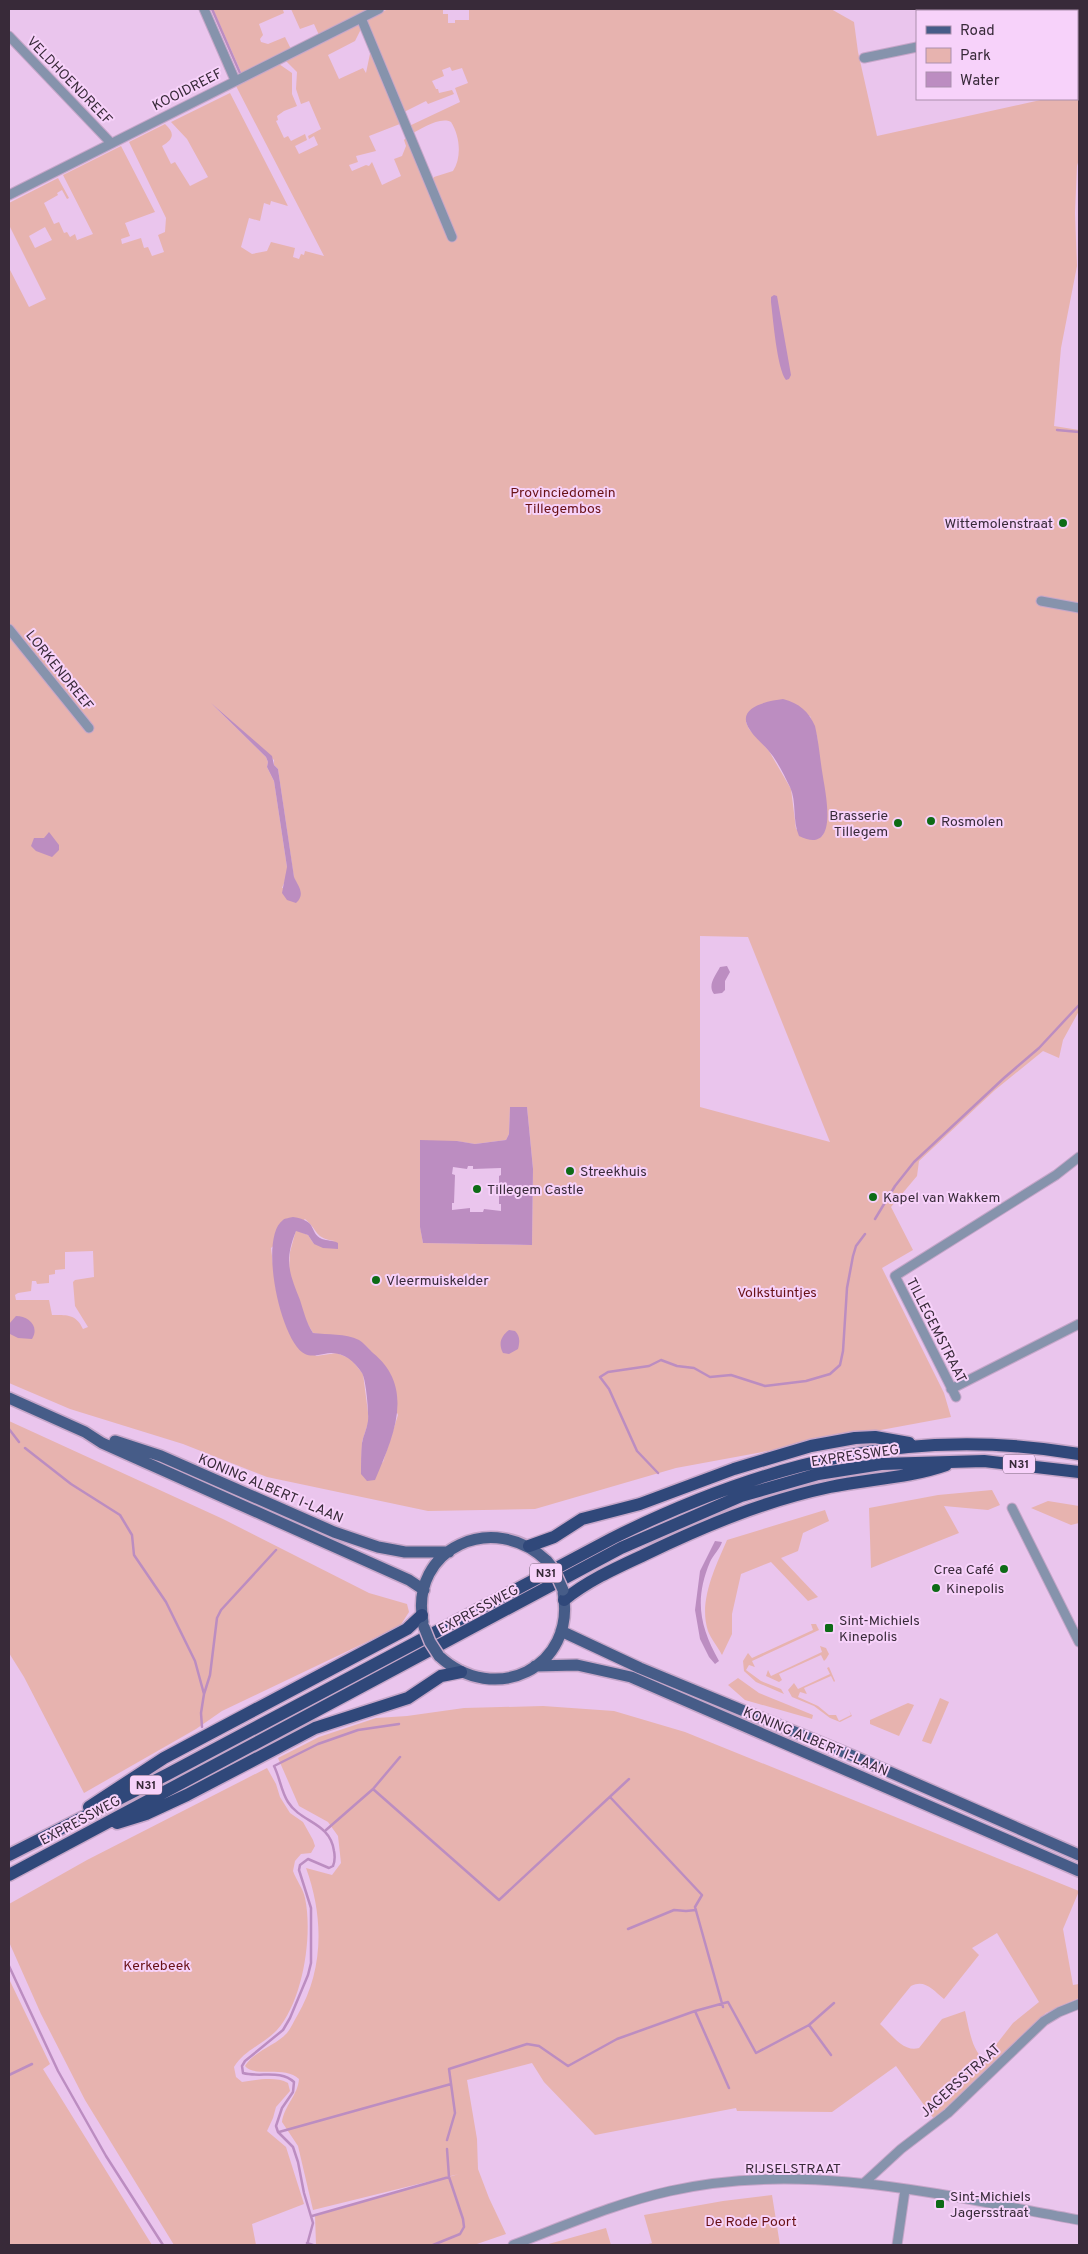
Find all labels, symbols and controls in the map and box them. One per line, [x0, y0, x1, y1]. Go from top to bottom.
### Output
legend [916, 10, 1078, 100]
text: Road [960, 22, 995, 41]
street label: VELDHOENDREEF [23, 33, 115, 129]
text: Park [960, 47, 991, 66]
street label: KOOIDREEF [150, 65, 226, 115]
text: Water [960, 72, 1000, 91]
park label: Provinciedomein Tillegembos [510, 485, 616, 518]
place label: Wittemolenstraat [944, 516, 1053, 533]
marker: Wittemolenstraat [1057, 517, 1069, 529]
street label: LORKENDREEF [21, 628, 96, 714]
place label: Brasserie Tillegem [829, 808, 888, 841]
place label: Rosmolen [941, 814, 1003, 831]
marker: Rosmolen [925, 815, 937, 827]
marker: Brasserie Tillegem [892, 817, 904, 829]
place label: Streekhuis [580, 1164, 647, 1181]
marker: Streekhuis [564, 1165, 576, 1177]
place label: Tillegem Castle [487, 1182, 584, 1199]
marker: Tillegem Castle [471, 1183, 483, 1195]
place label: Kapel van Wakkem [883, 1190, 1000, 1207]
marker: Kapel van Wakkem [867, 1191, 879, 1203]
place label: Vleermuiskelder [386, 1273, 489, 1290]
marker: Vleermuiskelder [370, 1274, 382, 1286]
street label: TILLEGEMSTRAAT [902, 1275, 969, 1386]
park label: Volkstuintjes [737, 1285, 817, 1302]
street label: EXPRESSWEG [810, 1442, 900, 1471]
street label: KONING ALBERT I-LAAN [195, 1451, 346, 1528]
road number: N31 [1003, 1455, 1035, 1474]
place label: Crea Café [933, 1562, 994, 1579]
marker: Crea Café [998, 1563, 1010, 1575]
road number: N31 [530, 1564, 562, 1582]
place label: Kinepolis [946, 1581, 1004, 1598]
street label: EXPRESSWEG [436, 1582, 522, 1639]
marker: Kinepolis [930, 1582, 942, 1594]
place label: Sint-Michiels Kinepolis [839, 1613, 920, 1646]
marker: Sint-Michiels Kinepolis [823, 1622, 835, 1634]
street label: KONING ALBERT I-LAAN [740, 1704, 891, 1781]
road number: N31 [130, 1776, 162, 1794]
street label: EXPRESSWEG [38, 1793, 124, 1850]
park label: Kerkebeek [123, 1958, 191, 1975]
street label: JAGERSSTRAAT [917, 2041, 1005, 2122]
street label: RIJSELSTRAAT [745, 2161, 841, 2178]
place label: Sint-Michiels Jagersstraat [950, 2189, 1031, 2222]
marker: Sint-Michiels Jagersstraat [934, 2198, 946, 2210]
park label: De Rode Poort [705, 2214, 797, 2231]

